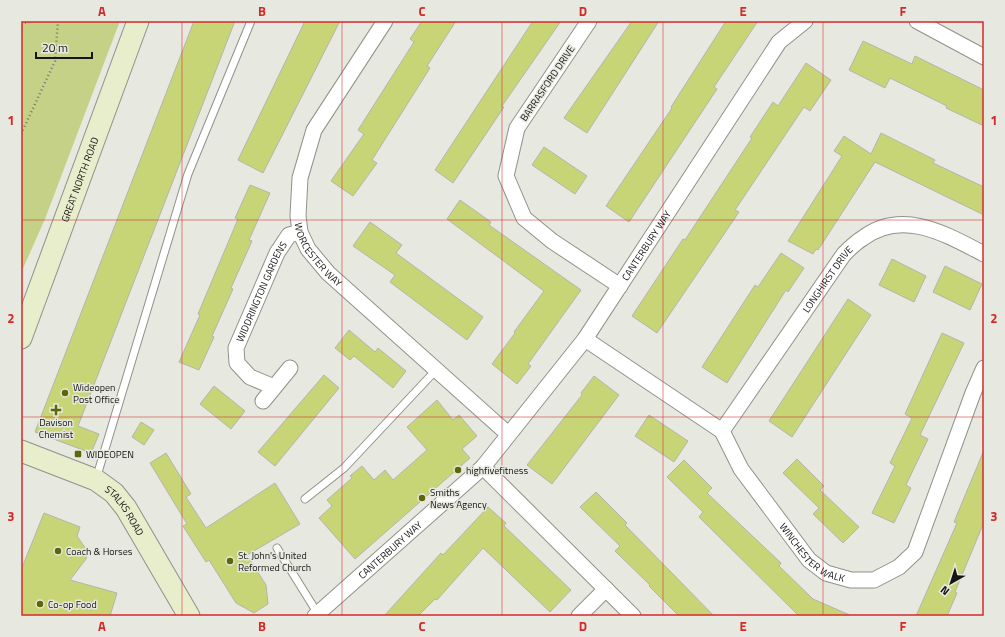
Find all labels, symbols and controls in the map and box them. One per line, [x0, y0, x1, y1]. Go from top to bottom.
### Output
text: A [98, 1, 106, 21]
text: B [258, 1, 266, 21]
text: C [418, 1, 426, 21]
text: D [579, 1, 587, 21]
text: E [739, 1, 747, 21]
text: F [900, 1, 907, 21]
scale bar [36, 34, 92, 60]
text: 20 m [42, 38, 68, 57]
street label: BARRASFORD DRIVE [516, 42, 579, 124]
text: 1 [7, 110, 15, 130]
text: 1 [990, 110, 998, 130]
street label: GREAT NORTH ROAD [57, 135, 103, 224]
street label: CANTERBURY WAY [618, 207, 675, 284]
street label: WORCESTER WAY [291, 222, 346, 291]
street label: WIDDRINGTON GARDENS [232, 238, 291, 344]
street label: LONGHIRST DRIVE [799, 242, 857, 316]
text: 2 [7, 308, 15, 328]
text: 2 [990, 308, 998, 328]
place label: Wideopen Post Office [73, 380, 119, 407]
marker: Wideopen Post Office [60, 388, 70, 398]
marker: Davison Chemist [51, 405, 61, 415]
place label: Davison Chemist [39, 415, 74, 442]
place label: WIDEOPEN [86, 447, 134, 462]
marker: WIDEOPEN [73, 449, 83, 459]
place label: highfivefitness [466, 463, 528, 478]
marker: highfivefitness [453, 465, 463, 475]
street label: STALKS ROAD [102, 482, 148, 539]
place label: Smiths News Agency [430, 485, 487, 512]
marker: Smiths News Agency [417, 493, 427, 503]
text: 3 [7, 506, 15, 526]
text: 3 [990, 506, 998, 526]
street label: CANTERBURY WAY [355, 517, 426, 582]
street label: WINCHESTER WALK [776, 520, 847, 586]
place label: Coach & Horses [66, 544, 133, 559]
marker: Coach & Horses [53, 546, 63, 556]
place label: St. John's United Reformed Church [238, 548, 311, 575]
marker: St. John's United Reformed Church [225, 556, 235, 566]
north arrow [931, 563, 971, 603]
text: N [937, 582, 953, 599]
place label: Co-op Food [48, 597, 97, 612]
marker: Co-op Food [35, 599, 45, 609]
text: A [98, 616, 106, 636]
text: B [258, 616, 266, 636]
text: C [418, 616, 426, 636]
text: D [579, 616, 587, 636]
text: E [739, 616, 747, 636]
text: F [900, 616, 907, 636]

